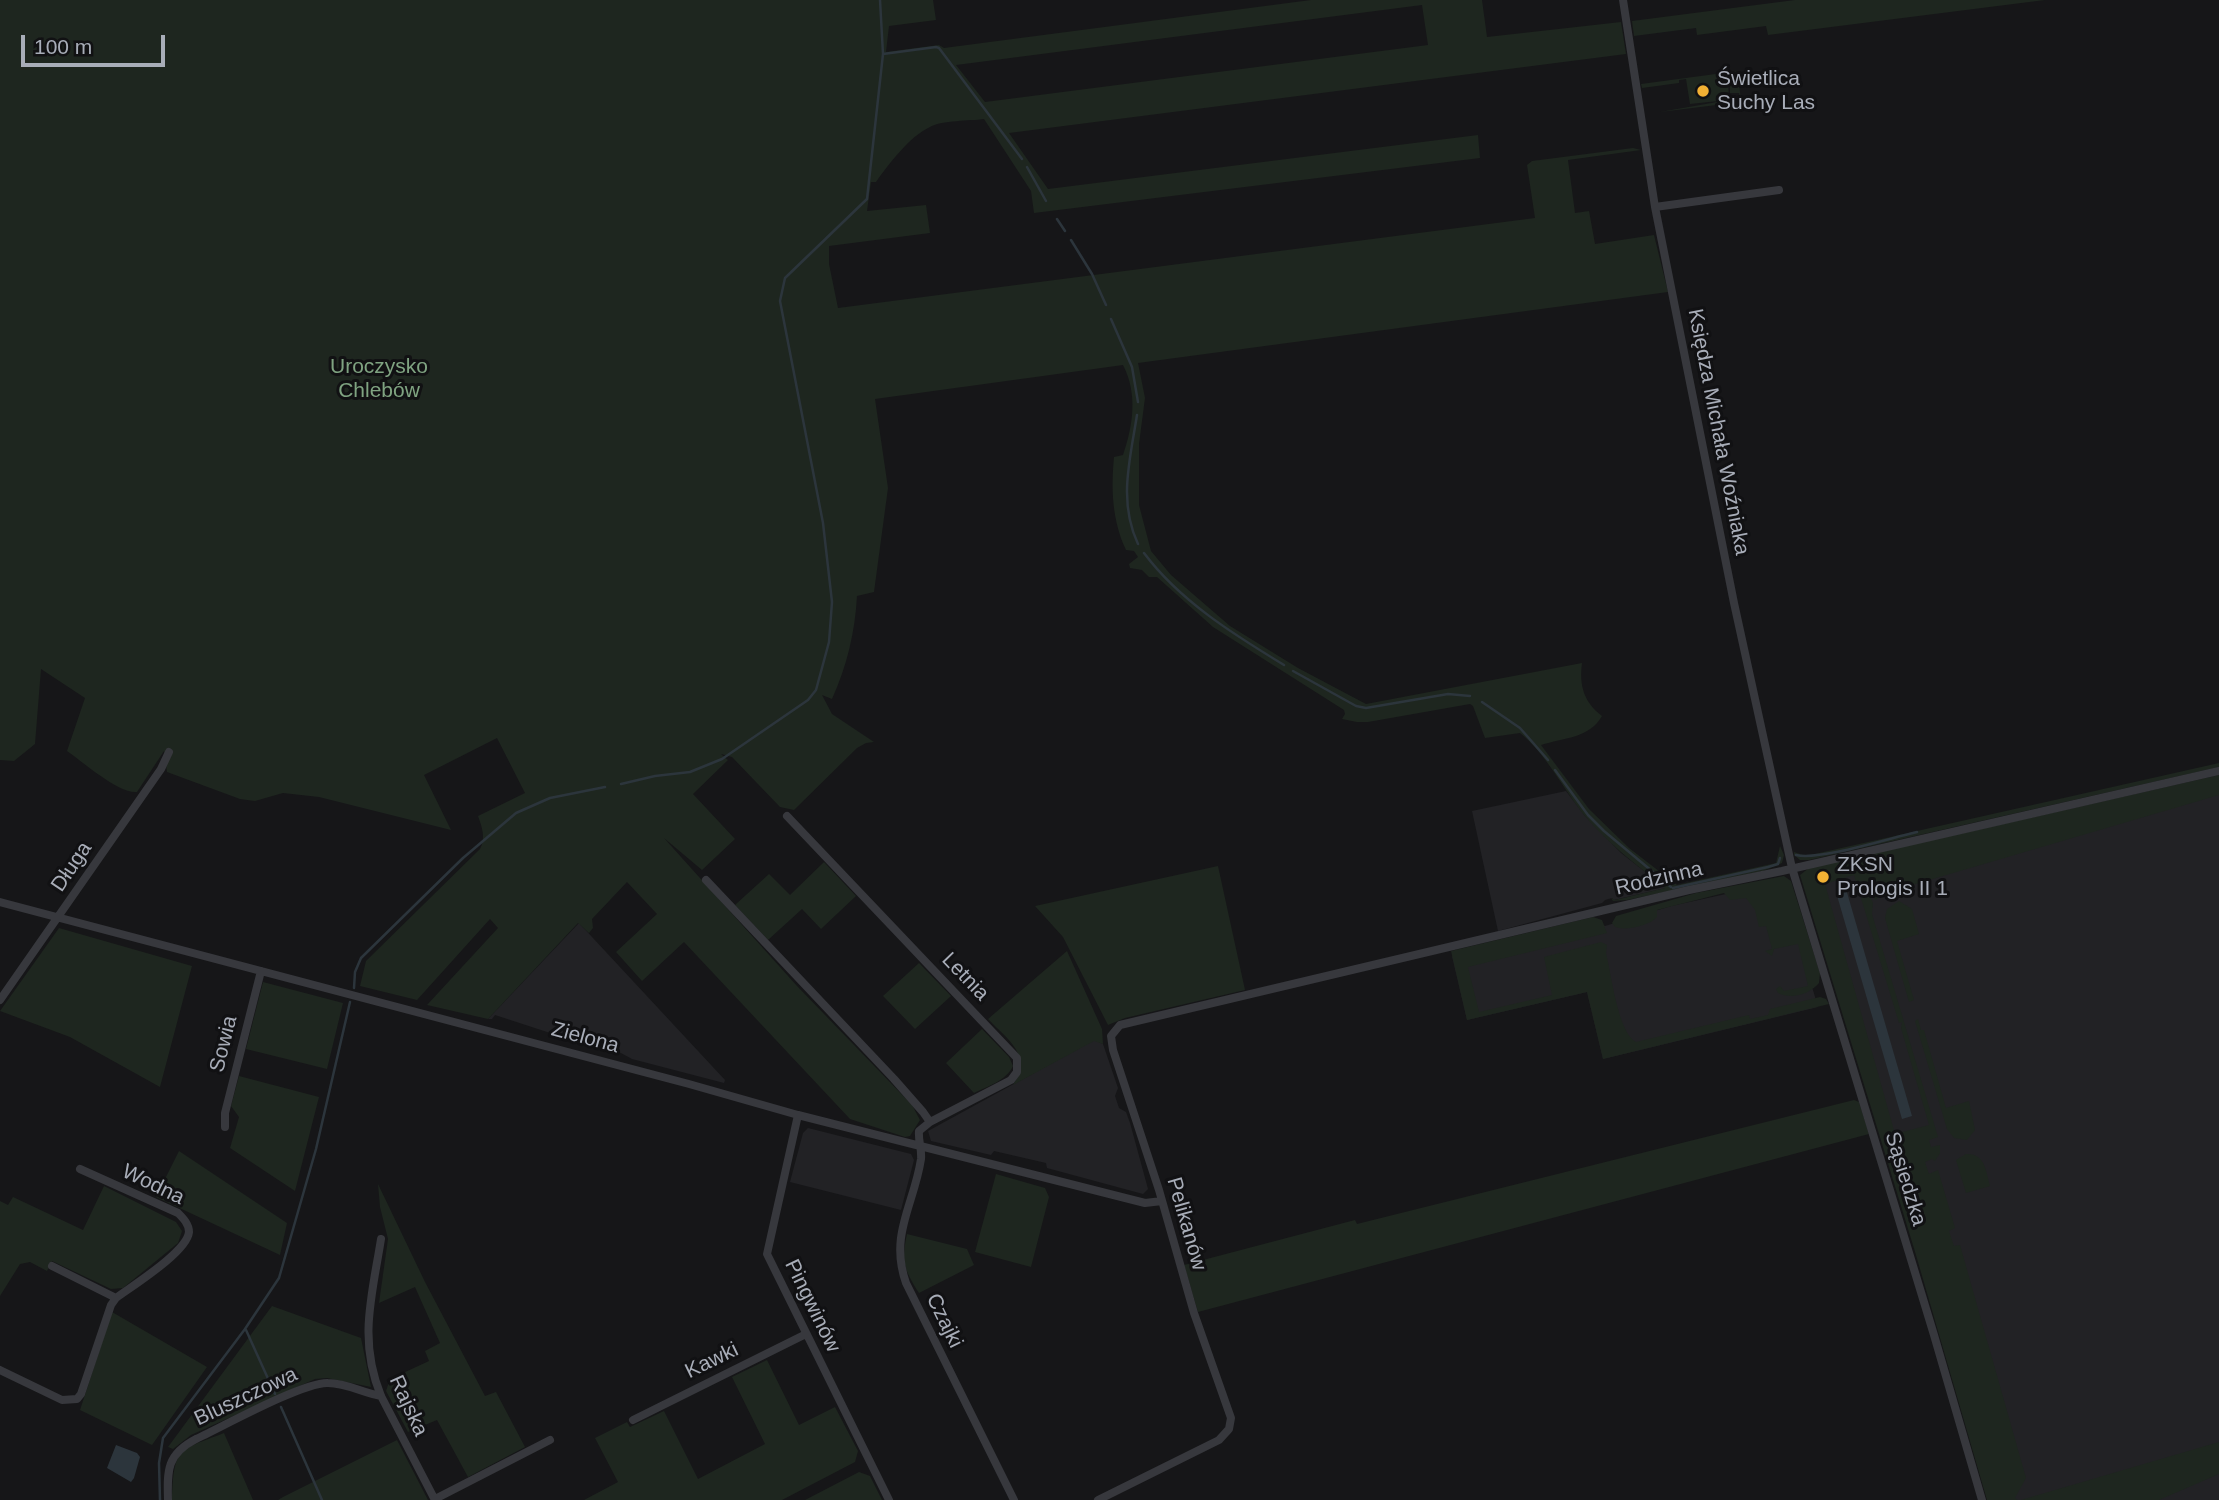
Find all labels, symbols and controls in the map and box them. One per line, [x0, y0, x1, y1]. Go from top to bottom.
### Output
scale bar [24, 21, 168, 65]
text: 100 m [34, 35, 92, 58]
place label: Świetlica Suchy Las [1717, 66, 1815, 116]
marker: Świetlica Suchy Las [1695, 83, 1711, 99]
street label: Księdza Michała Woźniaka [1682, 307, 1754, 557]
park label: Uroczysko Chlebów [330, 354, 428, 404]
street label: Długa [46, 837, 98, 897]
place label: ZKSN Prologis II 1 [1837, 852, 1948, 902]
street label: Rodzinna [1613, 857, 1705, 901]
marker: ZKSN Prologis II 1 [1815, 869, 1831, 885]
street label: Letnia [936, 948, 994, 1006]
street label: Sowia [205, 1013, 243, 1075]
street label: Zielona [548, 1017, 622, 1059]
street label: Sąsiedzka [1879, 1129, 1931, 1229]
street label: Wodna [118, 1159, 188, 1211]
street label: Pelikanów [1161, 1175, 1211, 1273]
street label: Pingwinów [779, 1255, 845, 1357]
street label: Czajki [920, 1290, 968, 1352]
street label: Kawki [681, 1337, 743, 1385]
street label: Bluszczowa [190, 1362, 302, 1432]
street label: Rajska [383, 1372, 433, 1440]

